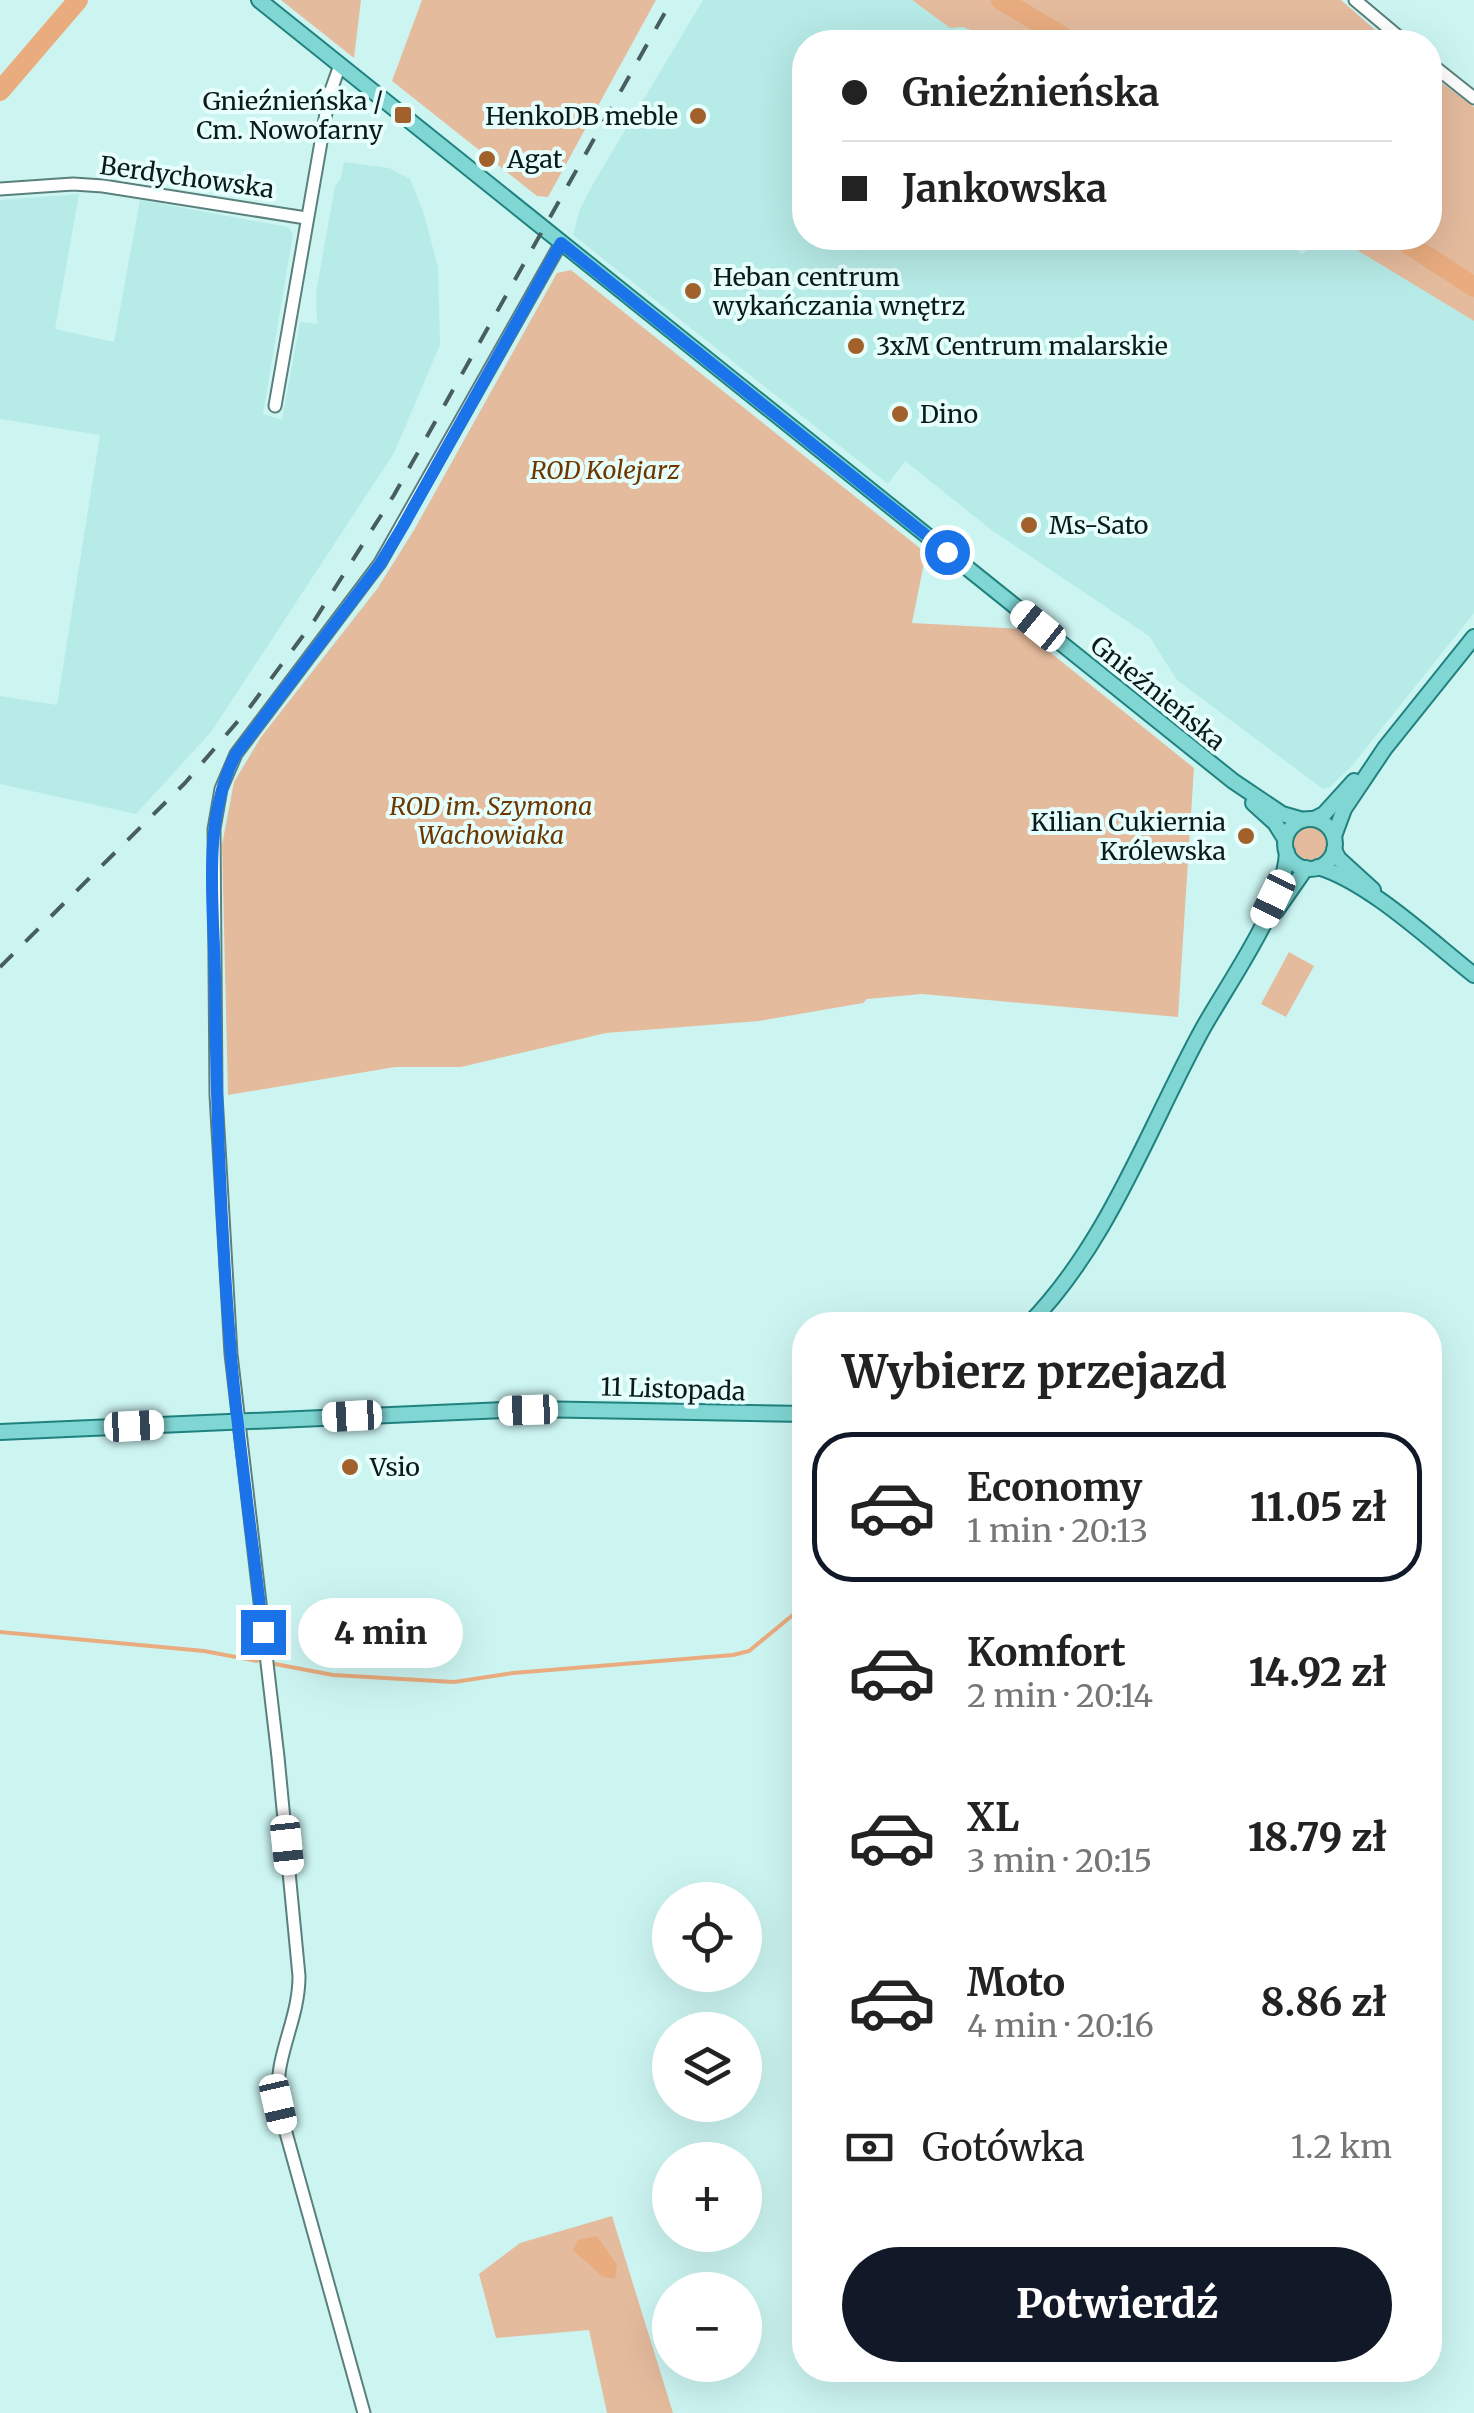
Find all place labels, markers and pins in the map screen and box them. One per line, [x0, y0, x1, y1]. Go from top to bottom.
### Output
place label: Gnieźnieńska / Cm. Nowofarny [196, 85, 383, 146]
place label: HenkoDB meble [485, 100, 678, 132]
marker: Gnieźnieńska / Cm. Nowofarny [392, 104, 414, 126]
marker: HenkoDB meble [687, 105, 709, 127]
place label: Agat [506, 143, 563, 175]
marker: Agat [476, 148, 498, 170]
place label: Heban centrum wykańczania wnętrz [712, 261, 965, 322]
marker: Heban centrum wykańczania wnętrz [682, 280, 704, 302]
place label: 3xM Centrum malarskie [876, 330, 1168, 362]
marker: 3xM Centrum malarskie [845, 335, 867, 357]
place label: Dino [920, 398, 978, 430]
marker: Dino [889, 403, 911, 425]
place label: Ms-Sato [1049, 509, 1148, 541]
marker: Ms-Sato [1018, 514, 1040, 536]
place label: Kilian Cukiernia Królewska [1030, 806, 1226, 867]
marker: Kilian Cukiernia Królewska [1235, 825, 1257, 847]
place label: Vsio [369, 1451, 420, 1483]
marker: Vsio [339, 1456, 361, 1478]

